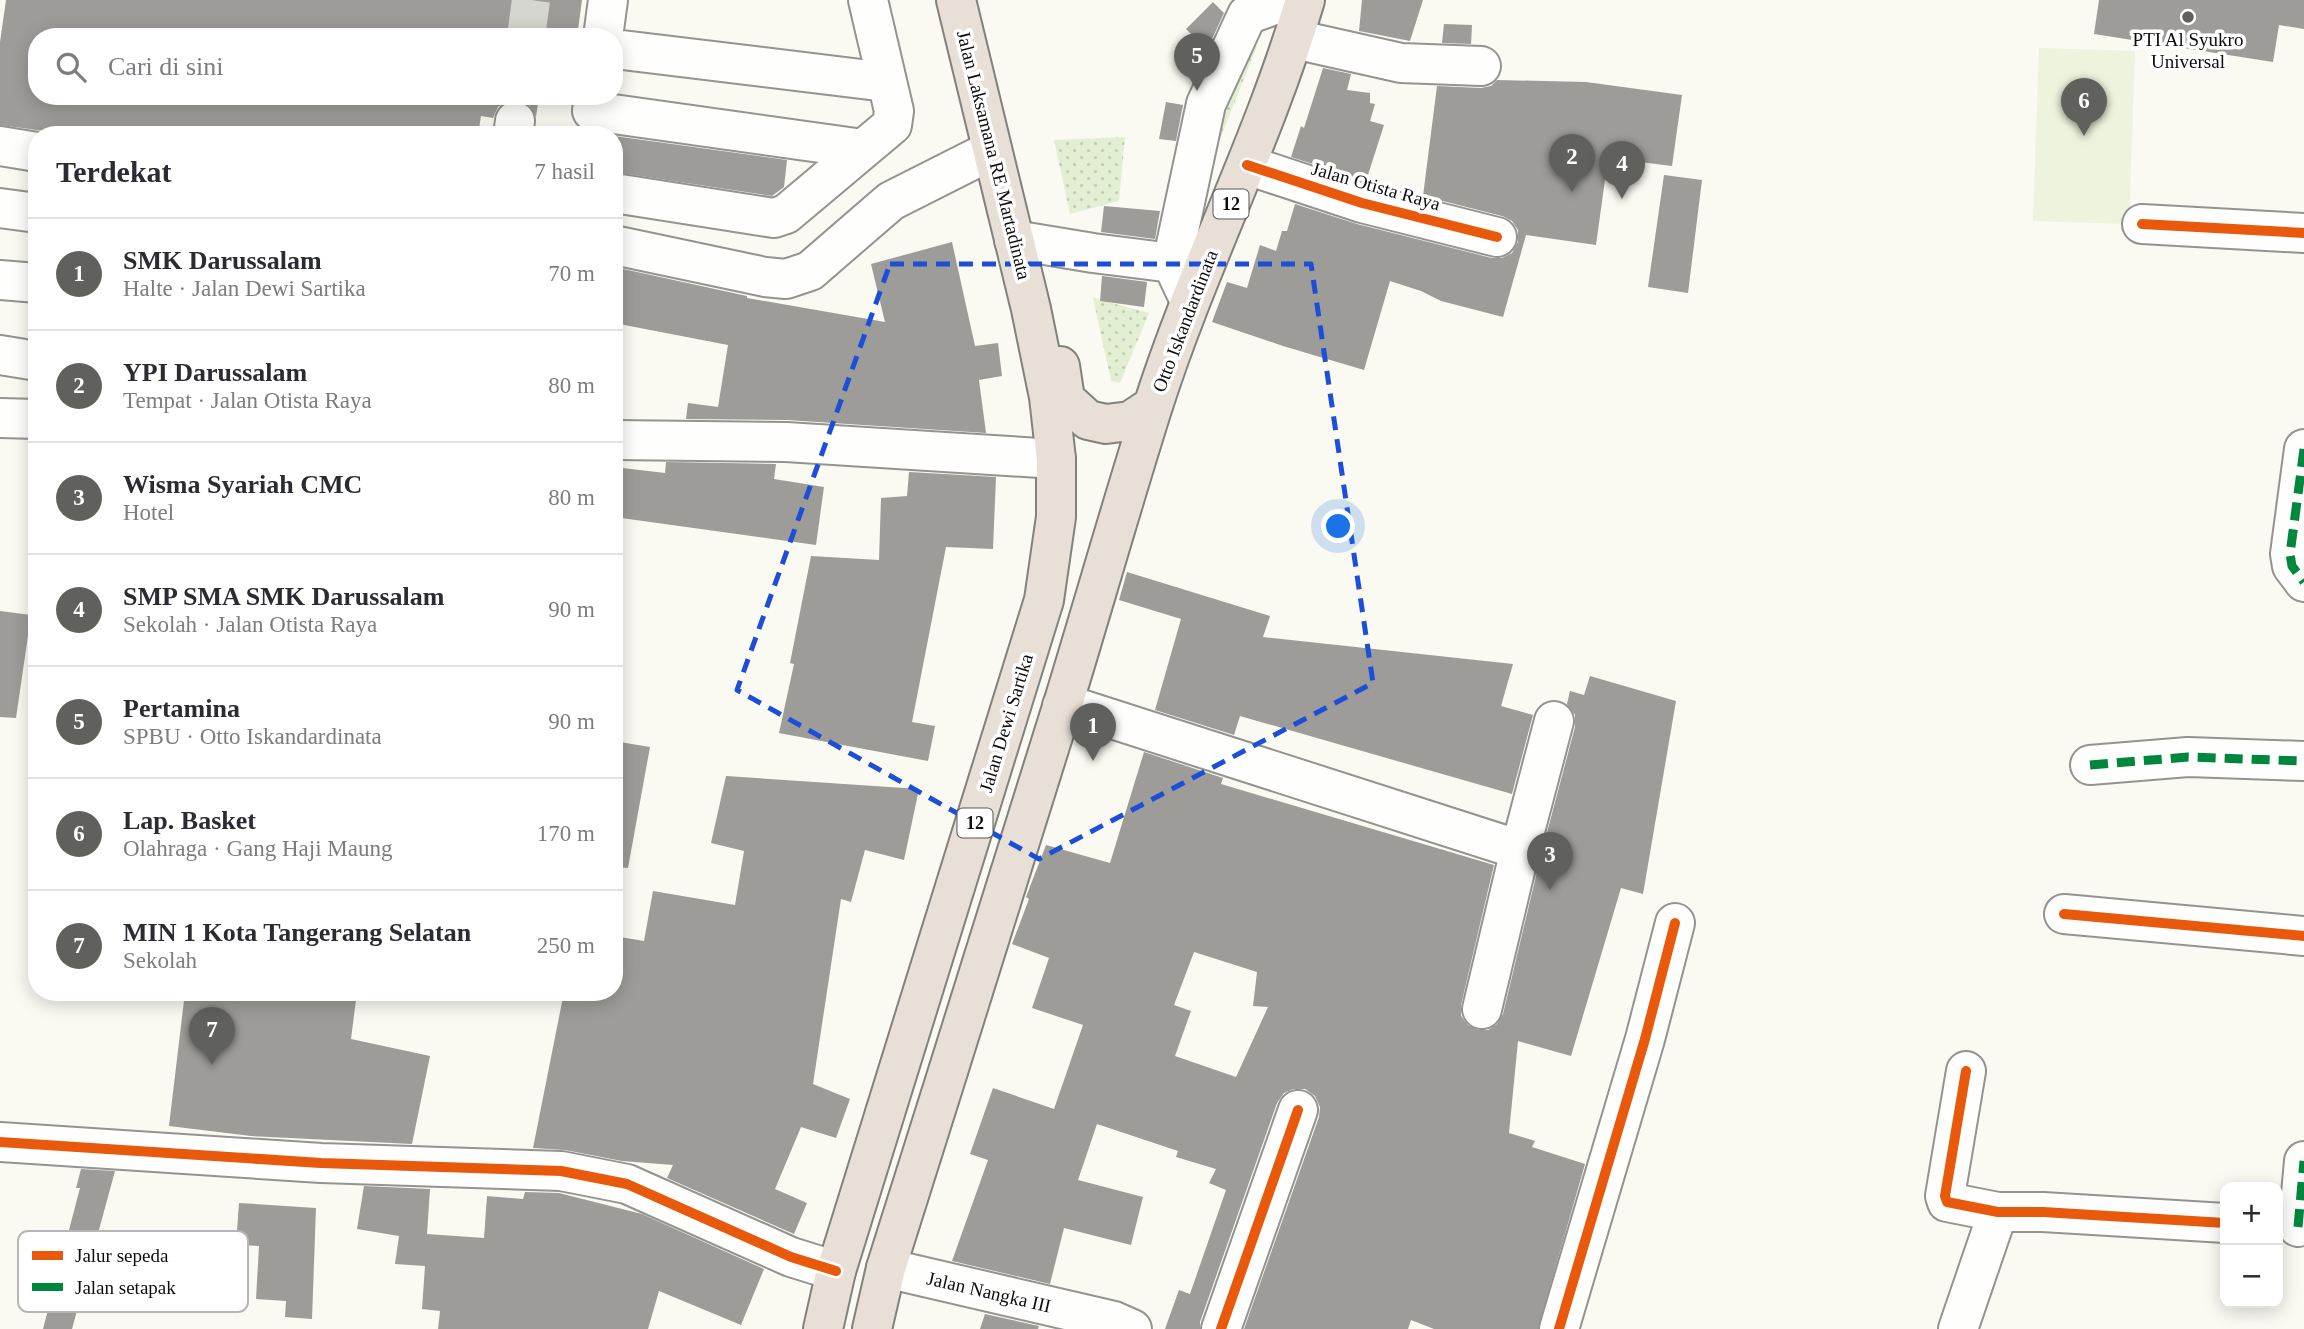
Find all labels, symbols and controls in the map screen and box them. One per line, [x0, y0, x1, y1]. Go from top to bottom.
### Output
marker: PTI Al Syukro Universal [2180, 9, 2196, 25]
search box [28, 28, 623, 105]
street label: Jalan Laksamana RE Martadinata [953, 28, 1035, 282]
place label: PTI Al Syukro Universal [2133, 29, 2243, 72]
pin: 5 [1174, 33, 1220, 91]
icon: search [52, 48, 90, 86]
text: Cari di sini [108, 52, 224, 81]
pin: 6 [2061, 78, 2107, 136]
pin: 2 [1549, 134, 1595, 192]
pin: 4 [1599, 141, 1645, 199]
text: Terdekat [56, 155, 172, 188]
street label: Jalan Otista Raya [1309, 158, 1443, 215]
text: 7 hasil [534, 159, 595, 184]
road number: 12 [1214, 190, 1248, 218]
text: SMK Darussalam [123, 246, 322, 275]
street label: Otto Iskandardinata [1148, 247, 1222, 395]
text: 1 [73, 261, 85, 286]
text: 70 m [548, 261, 595, 286]
text: Halte · Jalan Dewi Sartika [123, 276, 366, 301]
text: YPI Darussalam [123, 358, 307, 387]
text: 2 [73, 373, 85, 398]
text: 80 m [548, 373, 595, 398]
text: Tempat · Jalan Otista Raya [123, 388, 372, 413]
text: Wisma Syariah CMC [123, 470, 362, 499]
text: 3 [73, 485, 85, 510]
text: 80 m [548, 485, 595, 510]
text: Hotel [123, 500, 174, 525]
your location [1321, 509, 1355, 543]
text: SMP SMA SMK Darussalam [123, 582, 444, 611]
text: 4 [73, 597, 85, 622]
text: 90 m [548, 597, 595, 622]
text: Sekolah · Jalan Otista Raya [123, 612, 377, 637]
street label: Jalan Dewi Sartika [975, 651, 1037, 795]
text: Pertamina [123, 694, 240, 723]
pin: 1 [1070, 703, 1116, 761]
text: 5 [73, 709, 85, 734]
text: 90 m [548, 709, 595, 734]
text: SPBU · Otto Iskandardinata [123, 724, 382, 749]
text: Lap. Basket [123, 806, 256, 835]
road number: 12 [958, 808, 992, 838]
text: 6 [73, 821, 85, 846]
text: 170 m [537, 821, 595, 846]
pin: 3 [1527, 832, 1573, 890]
text: Olahraga · Gang Haji Maung [123, 836, 393, 861]
text: MIN 1 Kota Tangerang Selatan [123, 918, 471, 947]
text: 7 [73, 933, 85, 958]
text: 250 m [537, 933, 595, 958]
text: Sekolah [123, 948, 197, 973]
pin: 7 [189, 1007, 235, 1065]
map controls [2220, 1182, 2283, 1308]
button: + [2220, 1182, 2283, 1245]
legend [18, 1231, 248, 1312]
text: Jalur sepeda [75, 1245, 169, 1266]
button: − [2220, 1245, 2283, 1308]
street label: Jalan Nangka III [925, 1268, 1053, 1316]
text: Jalan setapak [75, 1277, 176, 1298]

